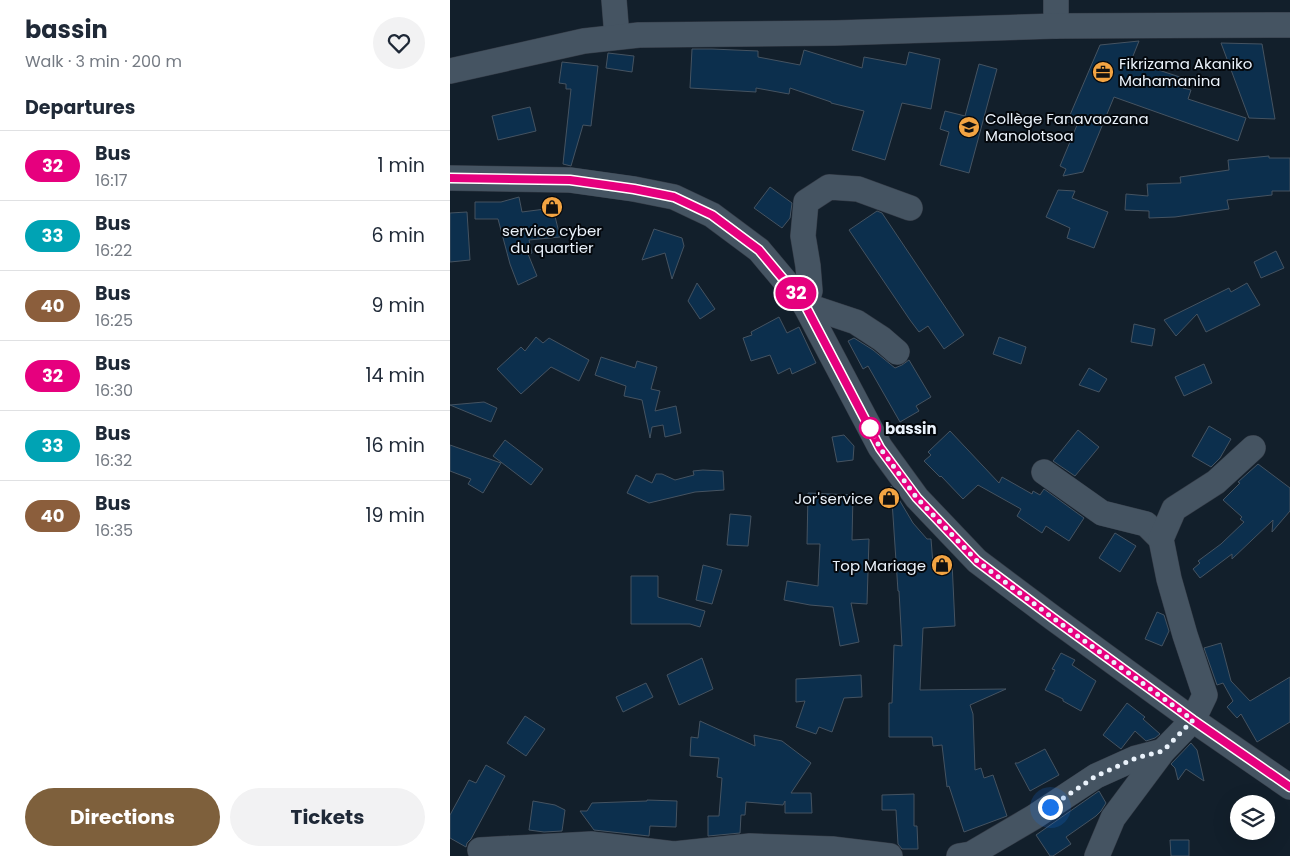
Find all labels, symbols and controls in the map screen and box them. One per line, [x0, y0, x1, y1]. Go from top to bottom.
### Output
text: bassin [25, 13, 108, 46]
button: heart [373, 17, 425, 69]
text: Walk · 3 min · 200 m [25, 50, 182, 73]
place label: Fikrizama Akaniko Mahamanina [1119, 53, 1252, 91]
office icon: Fikrizama Akaniko Mahamanina [1091, 60, 1115, 84]
text: Departures [25, 94, 135, 121]
place label: Collège Fanavaozana Manolotsoa [985, 108, 1149, 146]
school or university icon: Collège Fanavaozana Manolotsoa [957, 115, 981, 139]
text: Bus [95, 140, 131, 167]
text: 1 min [377, 152, 425, 179]
text: 32 [42, 153, 63, 178]
text: 16:17 [95, 169, 128, 192]
shop icon: service cyber du quartier [540, 195, 564, 219]
text: Bus [95, 210, 131, 237]
place label: service cyber du quartier [502, 220, 602, 258]
text: 6 min [371, 222, 425, 249]
text: 33 [42, 223, 63, 248]
text: 16:22 [95, 239, 132, 262]
line badge: 32 [774, 277, 818, 309]
text: Bus [95, 280, 131, 307]
text: 32 [785, 280, 807, 305]
text: 9 min [372, 292, 425, 319]
text: 40 [41, 293, 64, 318]
text: 16:25 [95, 309, 133, 332]
text: Bus [95, 350, 131, 377]
text: 14 min [365, 362, 425, 389]
text: 32 [42, 363, 63, 388]
text: 16:30 [95, 379, 133, 402]
marker: bassin [859, 417, 881, 439]
place label: bassin [885, 418, 937, 439]
text: Bus [95, 420, 131, 447]
text: 16 min [365, 432, 425, 459]
text: 33 [42, 433, 63, 458]
text: 16:32 [95, 449, 132, 472]
shop icon: Jor'service [877, 486, 901, 510]
place label: Jor'service [794, 488, 873, 509]
text: Bus [95, 490, 131, 517]
text: 19 min [365, 502, 425, 529]
text: 40 [41, 503, 64, 528]
text: 16:35 [95, 519, 133, 542]
shop icon: Top Mariage [930, 553, 954, 577]
place label: Top Mariage [832, 555, 926, 576]
button: Directions [25, 788, 220, 846]
button: Tickets [230, 788, 425, 846]
your location [1038, 795, 1063, 820]
map controls [1230, 795, 1275, 840]
button: layers [1230, 795, 1275, 840]

